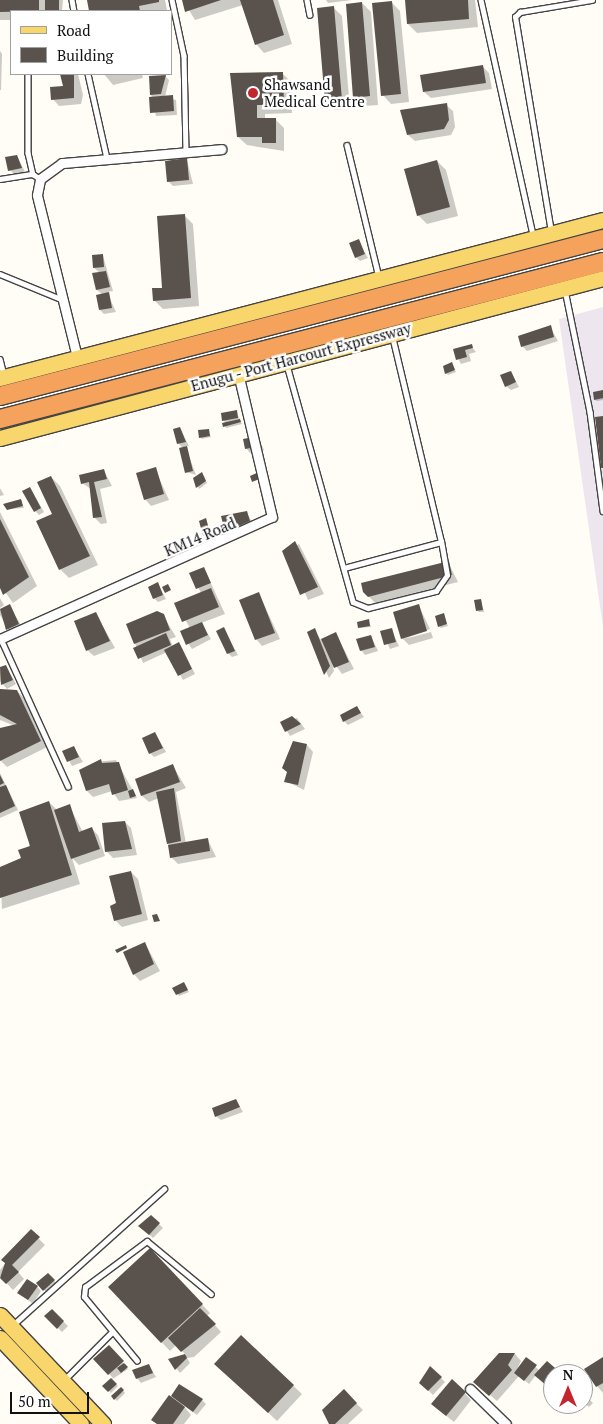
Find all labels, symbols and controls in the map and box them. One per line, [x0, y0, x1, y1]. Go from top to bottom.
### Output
legend [10, 10, 172, 75]
text: Road [57, 20, 90, 40]
text: Building [57, 45, 114, 65]
place label: Shawsand Medical Centre [264, 75, 365, 110]
marker: Shawsand Medical Centre [246, 86, 260, 100]
street label: Enugu - Port Harcourt Expressway [188, 319, 414, 395]
street label: KM14 Road [162, 514, 238, 560]
north arrow [543, 1364, 593, 1414]
text: N [563, 1365, 573, 1384]
scale bar [12, 1382, 91, 1414]
text: 50 m [18, 1391, 51, 1411]

